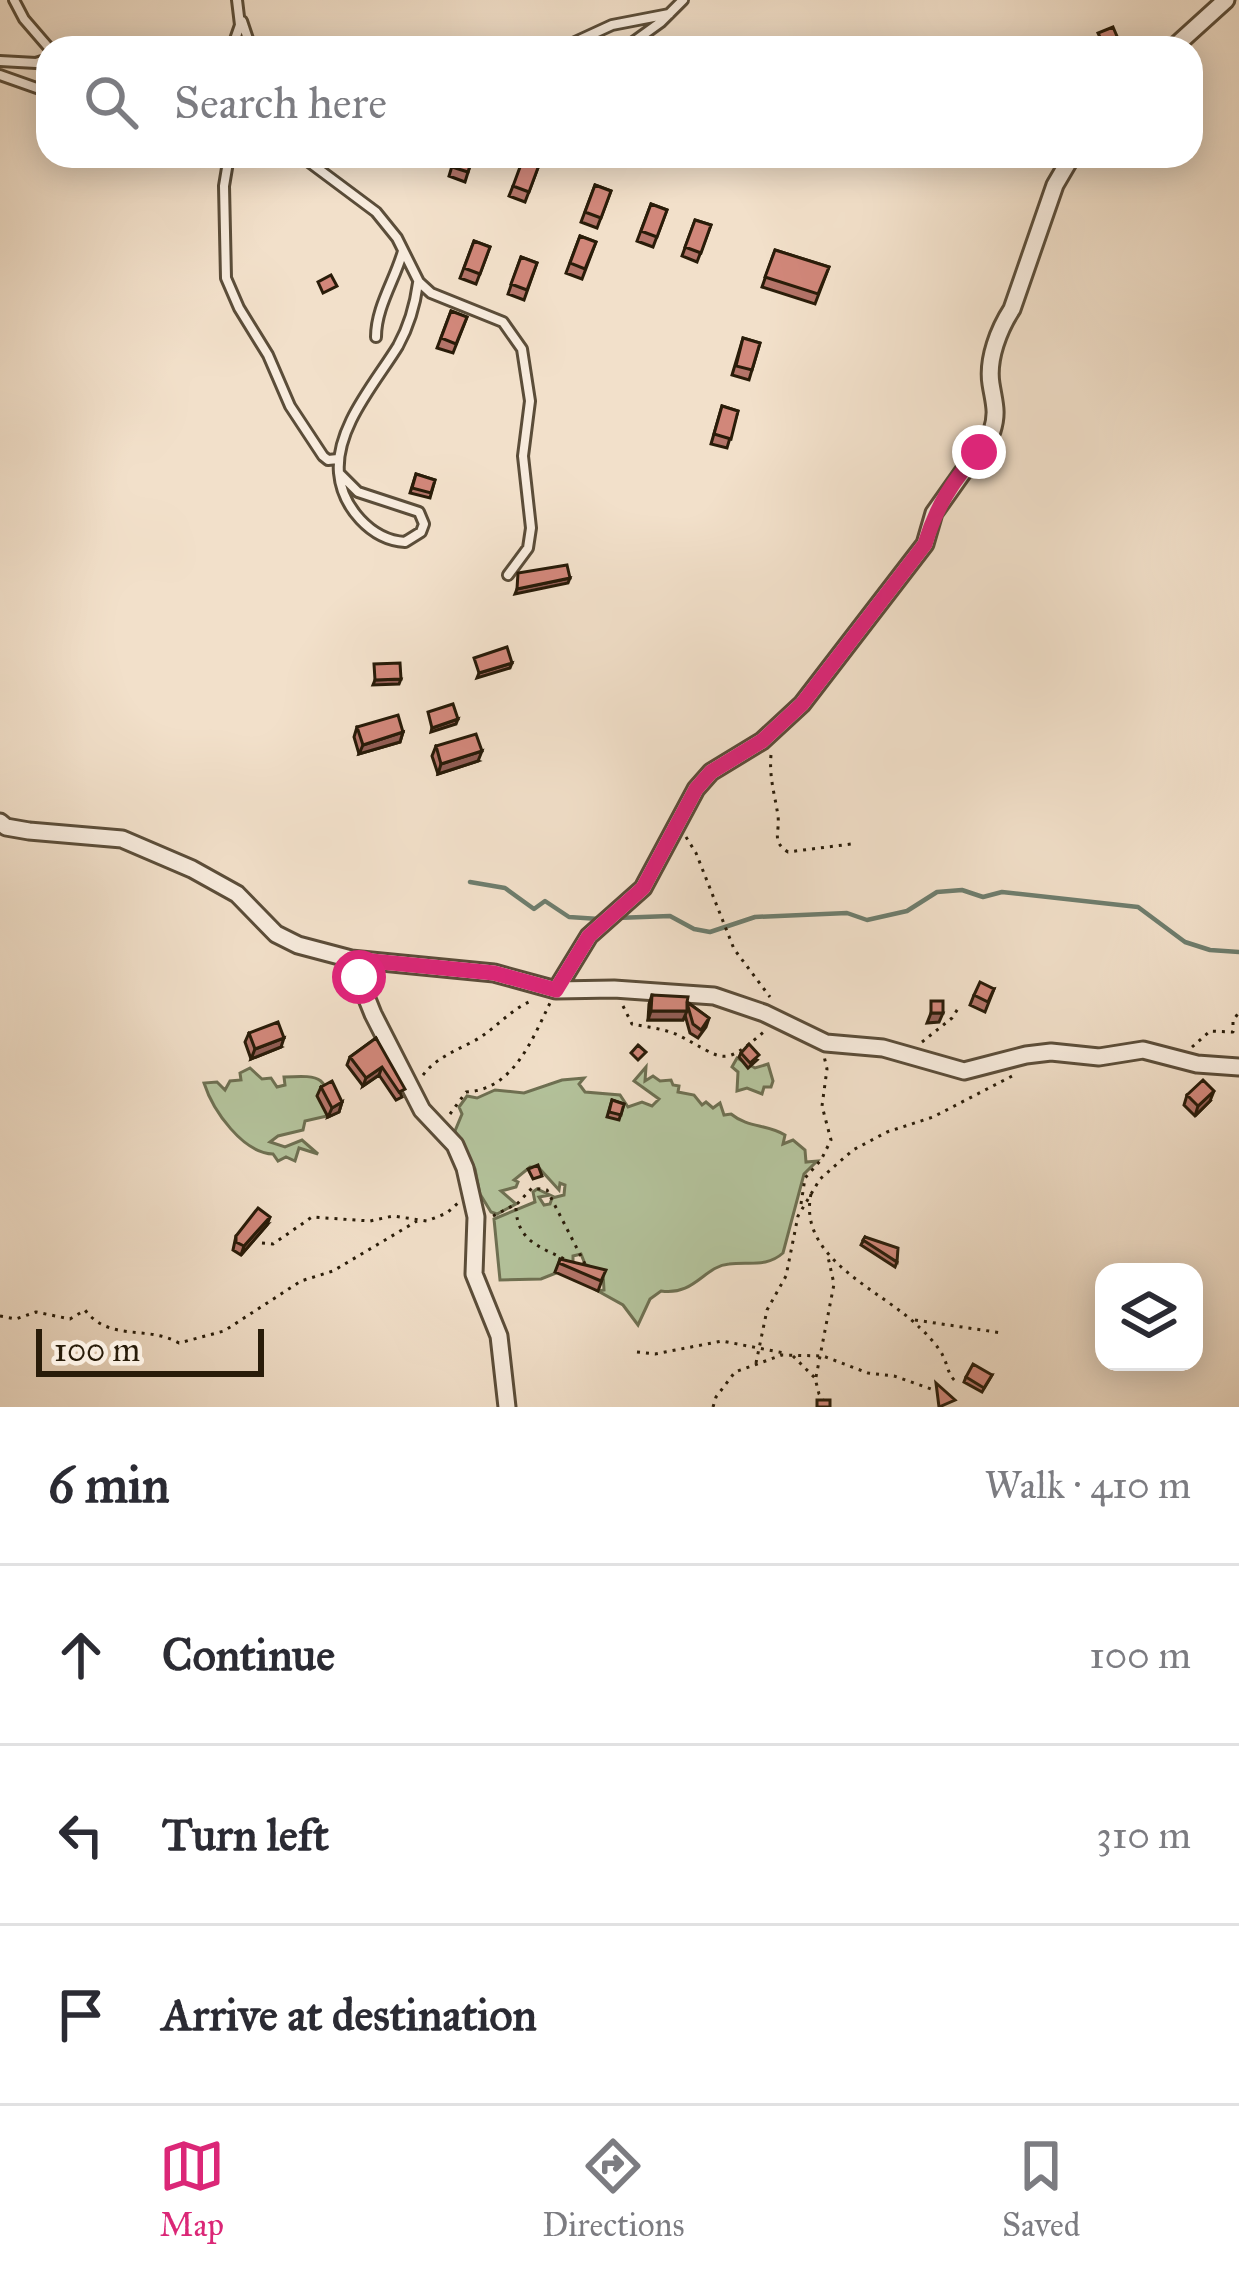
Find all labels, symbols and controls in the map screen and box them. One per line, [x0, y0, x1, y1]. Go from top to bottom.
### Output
search box [36, 36, 1203, 168]
icon: search [78, 69, 144, 135]
text: Search here [174, 75, 387, 130]
route end [952, 425, 1006, 479]
route start [332, 950, 386, 1004]
map controls [1095, 1263, 1203, 1371]
button: layers [1095, 1263, 1203, 1371]
scale bar [36, 1323, 264, 1376]
text: 100 m [54, 1330, 140, 1370]
text: 6 min [48, 1454, 170, 1516]
text: Walk · 410 m [985, 1461, 1191, 1509]
icon: ahead [48, 1622, 114, 1688]
text: Continue [162, 1627, 335, 1682]
text: 100 m [1089, 1631, 1191, 1679]
icon: left [48, 1802, 114, 1868]
text: Turn left [162, 1807, 329, 1862]
text: 310 m [1096, 1811, 1191, 1859]
icon: arrive [48, 1982, 114, 2048]
text: Arrive at destination [162, 1987, 537, 2042]
tab: Map [159, 2133, 225, 2245]
tab: Directions [542, 2133, 684, 2245]
tab: Saved [1002, 2133, 1080, 2245]

